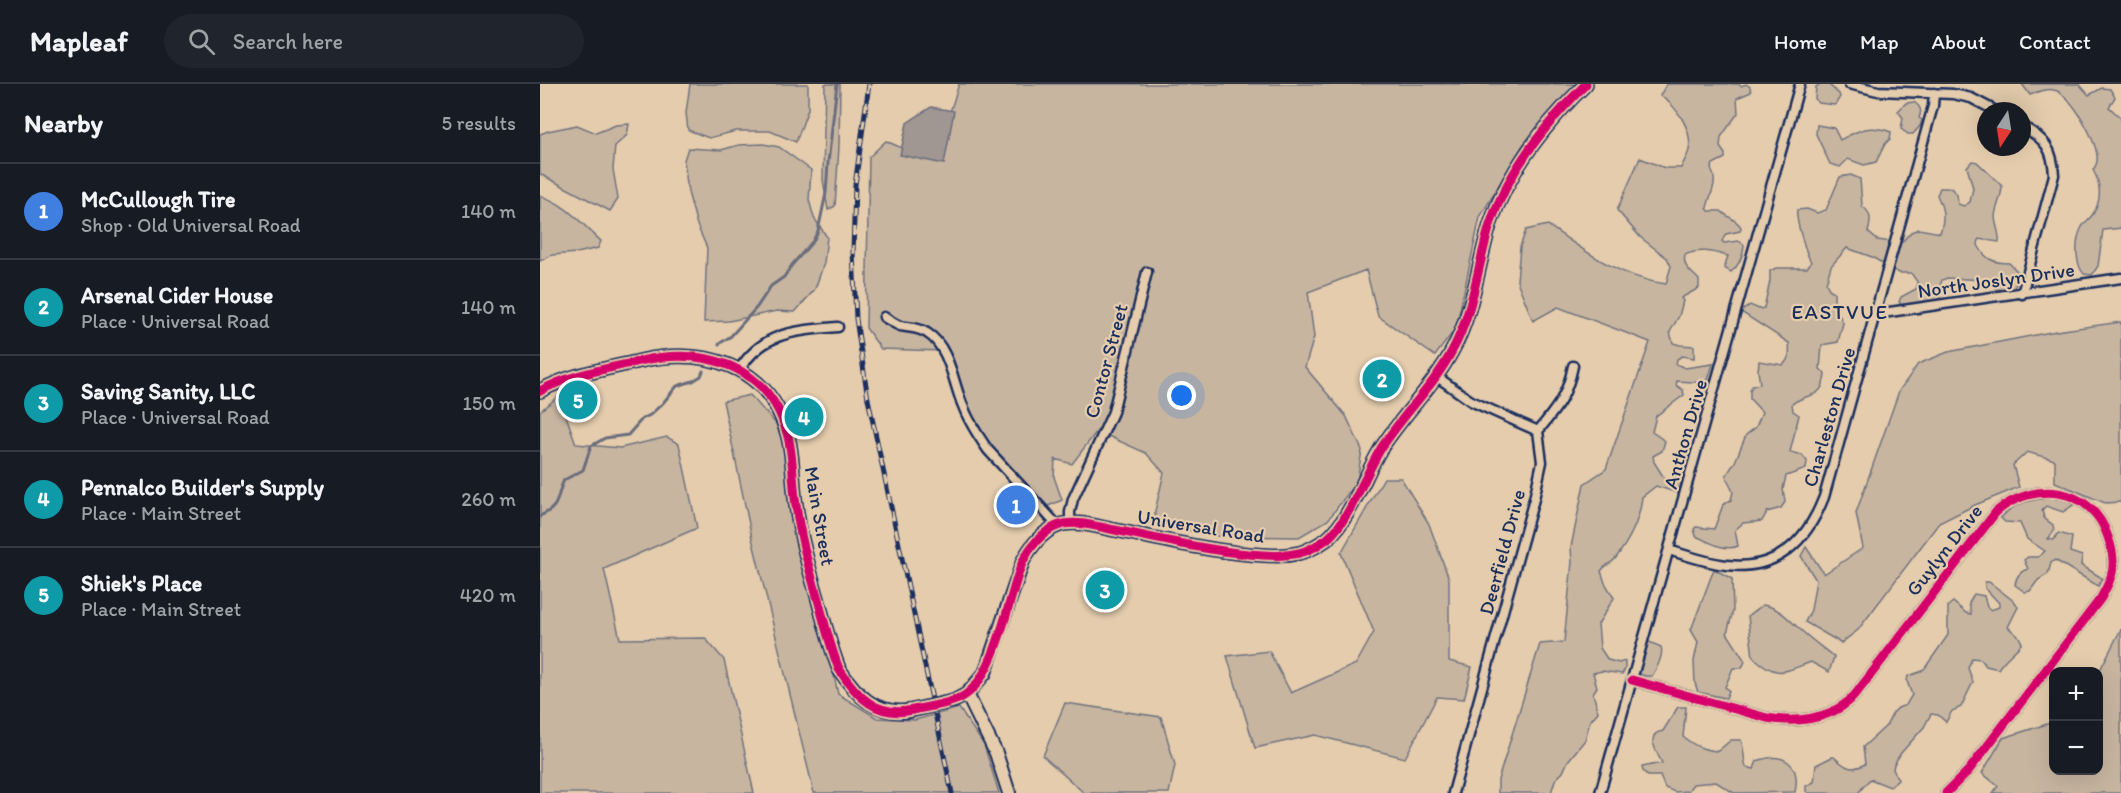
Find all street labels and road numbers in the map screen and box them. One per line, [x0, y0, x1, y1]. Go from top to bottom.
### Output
street label: North Joslyn Drive [1916, 257, 2076, 303]
street label: Contor Street [1079, 301, 1133, 421]
street label: Charleston Drive [1798, 344, 1860, 490]
street label: Anthon Drive [1658, 376, 1712, 492]
street label: Main Street [799, 464, 841, 568]
street label: Deerfield Drive [1474, 487, 1530, 617]
street label: Guylyn Drive [1901, 499, 1987, 601]
street label: Universal Road [1136, 504, 1267, 548]

